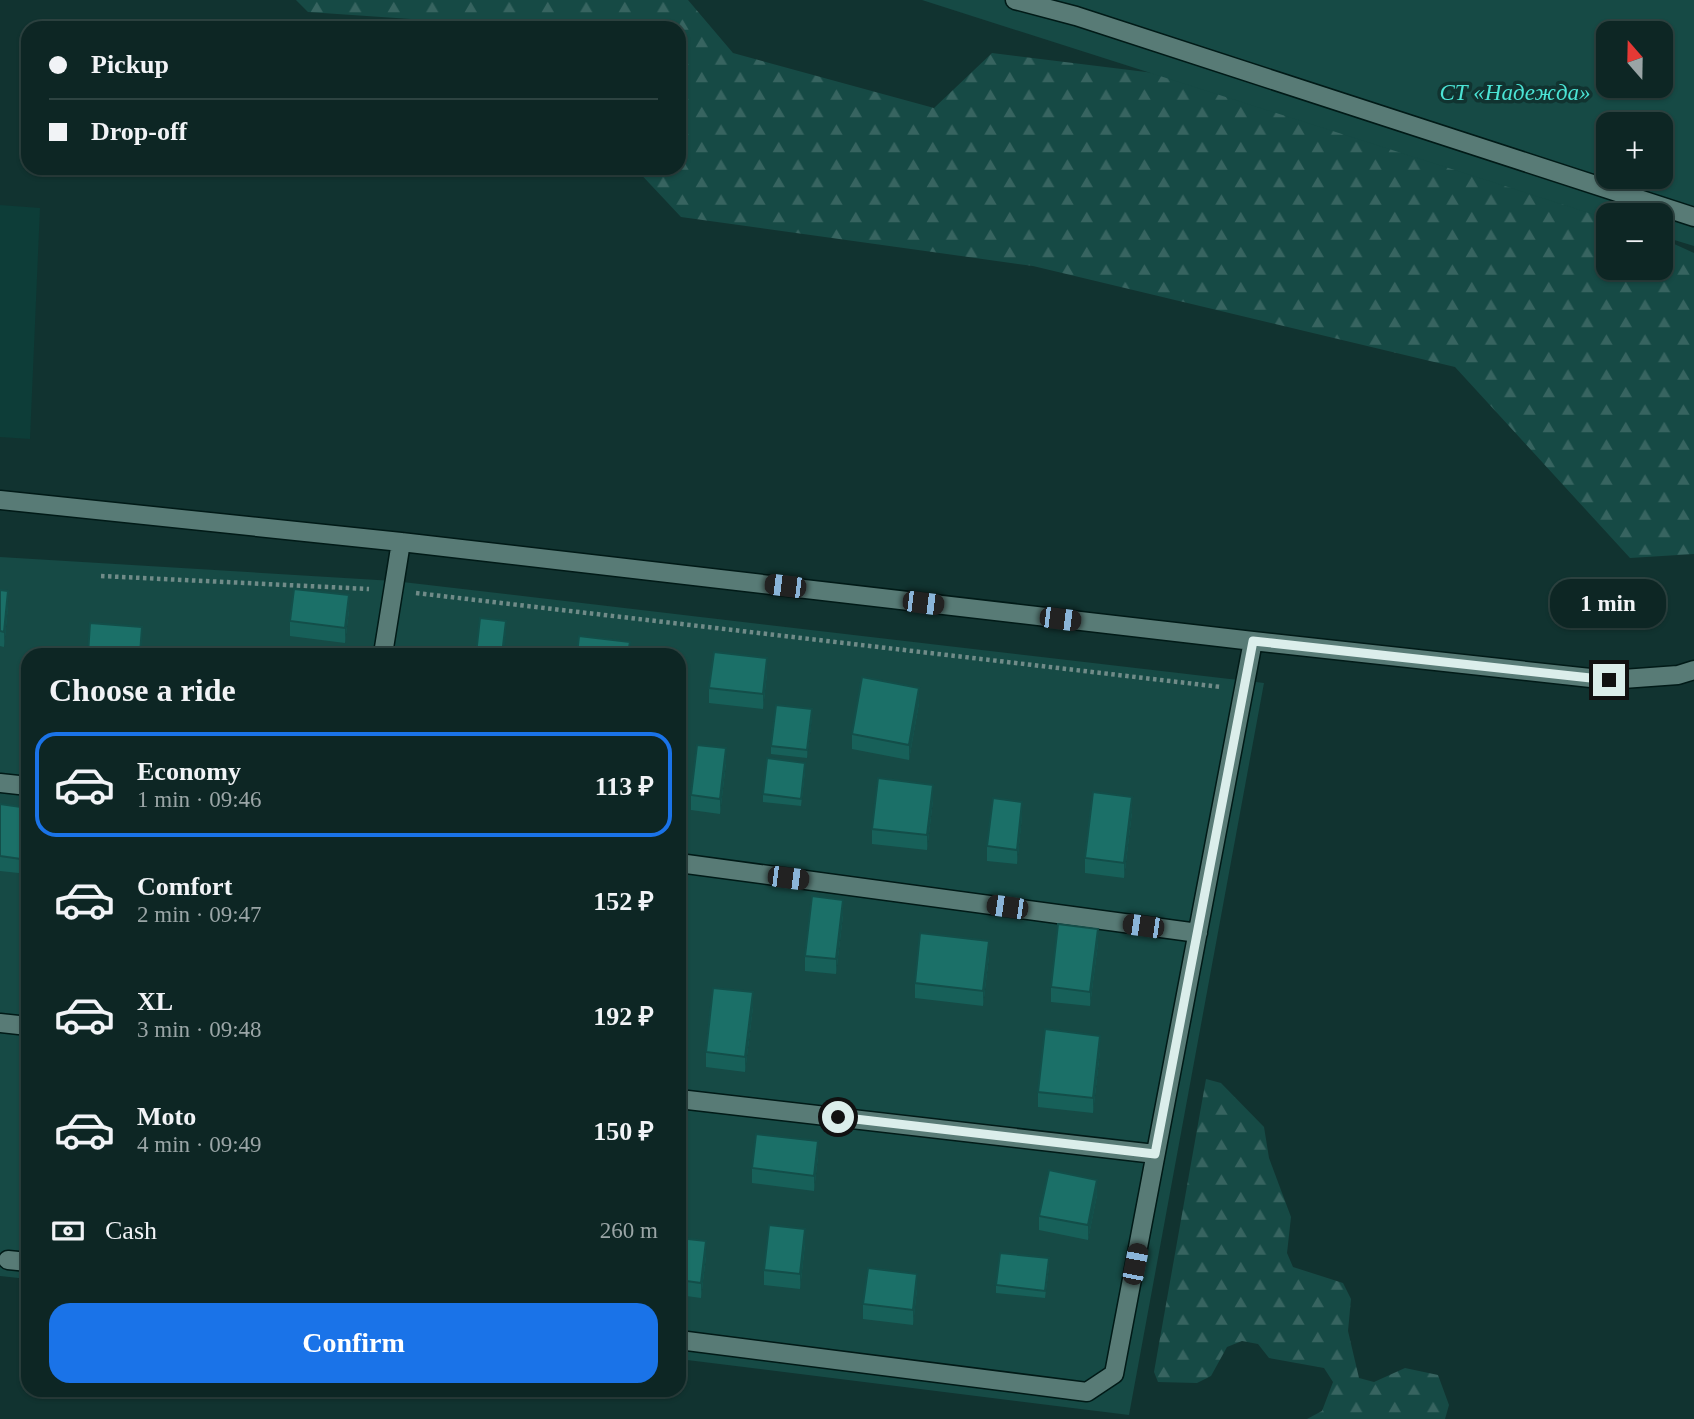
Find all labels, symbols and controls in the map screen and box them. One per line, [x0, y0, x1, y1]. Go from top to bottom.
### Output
north arrow [1596, 21, 1673, 98]
map controls [1596, 21, 1673, 280]
text: Pickup [91, 50, 169, 79]
park label: СТ «Надежда» [1439, 80, 1591, 105]
button: + [1596, 112, 1673, 189]
text: Drop-off [91, 117, 187, 146]
button: − [1596, 203, 1673, 280]
car [763, 573, 808, 599]
callout: 1 min [1551, 578, 1667, 628]
car [901, 590, 946, 616]
text: 1 min [1580, 591, 1636, 616]
car [1038, 606, 1083, 632]
route end [1593, 664, 1625, 696]
text: Choose a ride [49, 672, 236, 708]
icon: car [53, 753, 116, 816]
text: Economy [137, 757, 241, 786]
text: 113 ₽ [595, 772, 654, 801]
text: 1 min · 09:46 [137, 787, 262, 812]
car [766, 865, 811, 891]
icon: car [53, 868, 116, 931]
text: Comfort [137, 872, 232, 901]
text: 152 ₽ [593, 887, 654, 916]
car [985, 894, 1030, 920]
text: 2 min · 09:47 [137, 902, 262, 927]
car [1121, 913, 1166, 939]
icon: car [53, 983, 116, 1046]
text: XL [137, 987, 173, 1016]
text: 192 ₽ [593, 1002, 654, 1031]
text: 3 min · 09:48 [137, 1017, 262, 1042]
icon: car [53, 1098, 116, 1161]
route start [822, 1101, 854, 1133]
text: Moto [137, 1102, 196, 1131]
text: 150 ₽ [593, 1117, 654, 1146]
text: 4 min · 09:49 [137, 1132, 262, 1157]
icon: cash [49, 1212, 87, 1250]
text: Cash [105, 1216, 157, 1245]
text: 260 m [600, 1218, 658, 1243]
car [1121, 1241, 1150, 1287]
button: Confirm [49, 1303, 658, 1383]

